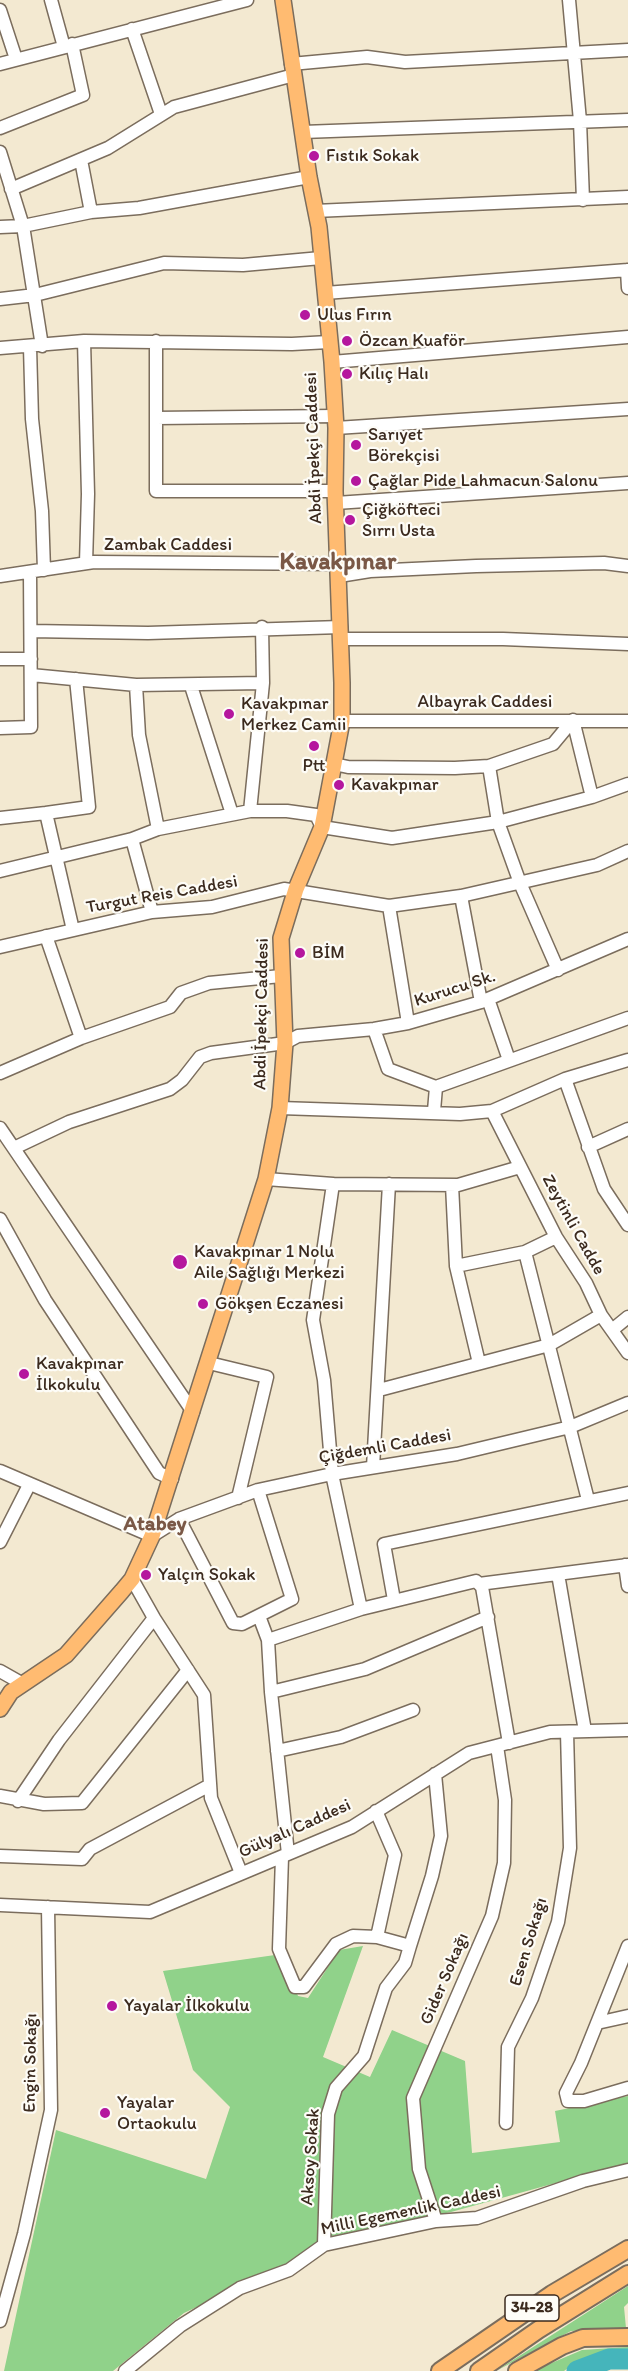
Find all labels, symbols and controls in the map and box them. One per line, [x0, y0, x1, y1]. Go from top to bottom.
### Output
place label: Fıstık Sokak [326, 145, 419, 167]
marker: Fıstık Sokak [307, 149, 321, 163]
place label: Ulus Fırın [317, 304, 392, 326]
marker: Ulus Fırın [298, 308, 312, 322]
place label: Özcan Kuaför [359, 330, 465, 352]
marker: Özcan Kuaför [340, 334, 354, 348]
place label: Kılıç Halı [359, 363, 429, 385]
marker: Kılıç Halı [340, 367, 354, 381]
street label: Abdi İpekçi Caddesi [301, 372, 327, 524]
place label: Sarıyet Börekçisi [368, 424, 439, 466]
marker: Sarıyet Börekçisi [349, 438, 363, 452]
place label: Çağlar Pide Lahmacun Salonu [368, 470, 598, 492]
marker: Çağlar Pide Lahmacun Salonu [349, 474, 363, 488]
place label: Çiğköfteci Sırrı Usta [362, 499, 440, 542]
marker: Çiğköfteci Sırrı Usta [343, 513, 357, 527]
street label: Zambak Caddesi [104, 534, 232, 556]
district label: Kavakpınar [280, 549, 396, 577]
street label: Albayrak Caddesi [418, 691, 552, 713]
place label: Kavakpınar Merkez Camii [241, 693, 346, 736]
marker: Kavakpınar Merkez Camii [222, 707, 236, 721]
marker: Ptt [307, 739, 321, 753]
place label: Ptt [302, 755, 326, 777]
place label: Kavakpınar [351, 774, 439, 796]
marker: Kavakpınar [332, 778, 346, 792]
street label: Turgut Reis Caddesi [85, 871, 239, 919]
street label: Abdi İpekçi Caddesi [250, 938, 274, 1090]
place label: BİM [312, 942, 345, 964]
marker: BİM [293, 946, 307, 960]
street label: Kurucu Sk. [412, 966, 498, 1012]
street label: Zeytinli Cadde [537, 1171, 609, 1279]
place label: Kavakpınar 1 Nolu Aile Sağlığı Merkezi [194, 1241, 345, 1284]
marker: Kavakpınar 1 Nolu Aile Sağlığı Merkezi [171, 1253, 189, 1271]
place label: Gökşen Eczanesi [215, 1293, 343, 1315]
marker: Gökşen Eczanesi [196, 1297, 210, 1311]
place label: Kavakpınar İlkokulu [36, 1353, 124, 1396]
marker: Kavakpınar İlkokulu [17, 1367, 31, 1381]
street label: Çiğdemli Caddesi [317, 1425, 453, 1469]
district label: Atabey [123, 1512, 187, 1538]
place label: Yalçın Sokak [158, 1564, 255, 1586]
marker: Yalçın Sokak [139, 1568, 153, 1582]
street label: Gülyalı Caddesi [235, 1795, 355, 1863]
street label: Esen Sokağı [505, 1895, 553, 1989]
street label: Gider Sokağı [416, 1930, 474, 2028]
place label: Yayalar İlkokulu [124, 1995, 250, 2017]
marker: Yayalar İlkokulu [105, 1999, 119, 2013]
street label: Engin Sokağı [19, 2013, 43, 2113]
place label: Yayalar Ortaokulu [117, 2092, 197, 2134]
marker: Yayalar Ortaokulu [98, 2106, 112, 2120]
street label: Aksoy Sokak [297, 2108, 325, 2206]
street label: Milli Egemenlik Caddesi [319, 2181, 503, 2241]
road number: 34-28 [505, 2295, 559, 2321]

